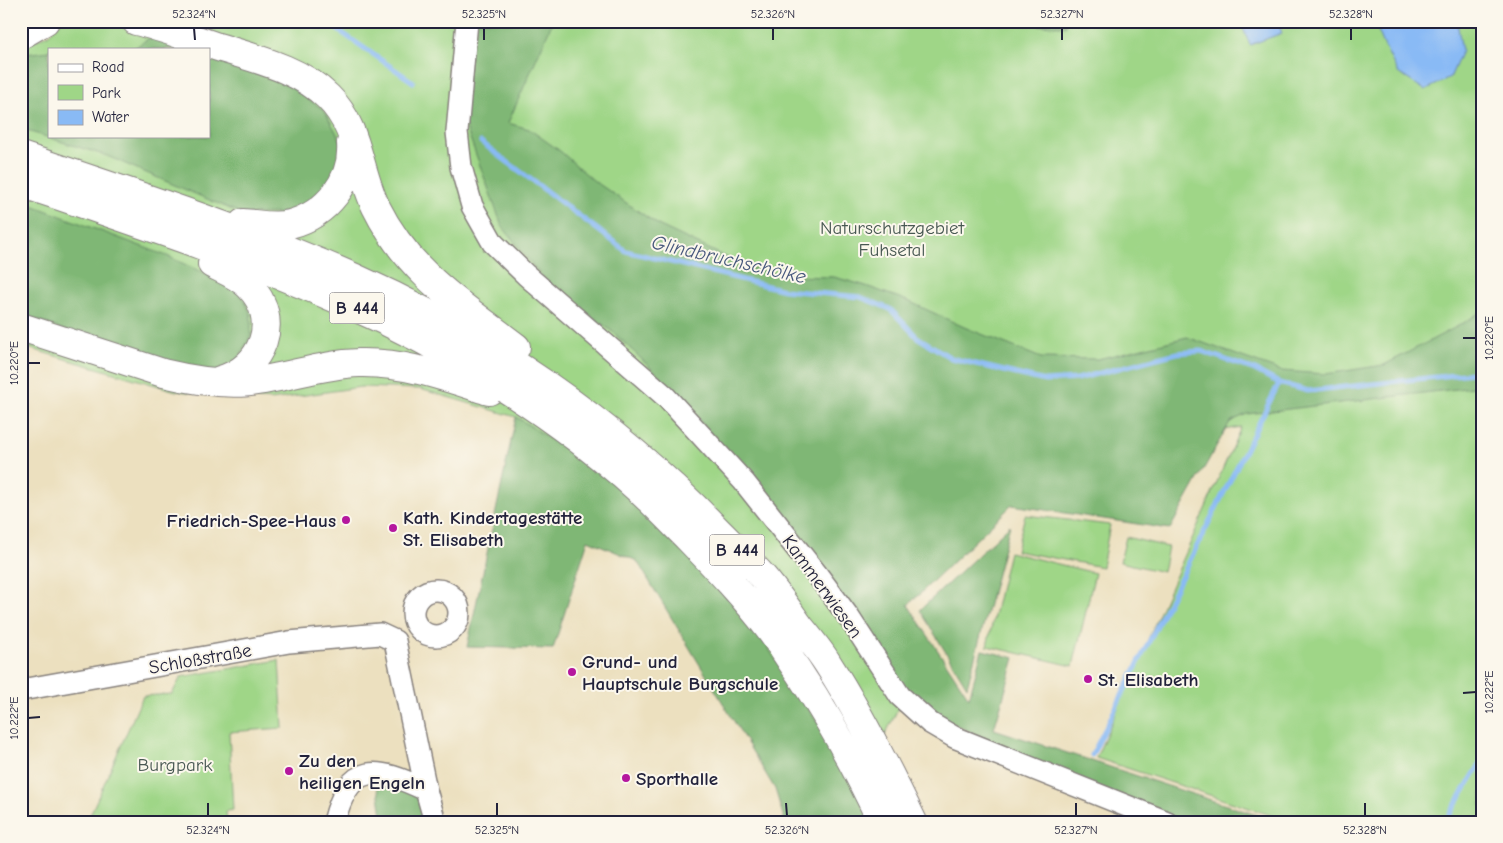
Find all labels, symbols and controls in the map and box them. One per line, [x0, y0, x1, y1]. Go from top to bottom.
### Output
text: 52.324°N [172, 7, 216, 21]
text: 52.325°N [462, 7, 506, 21]
text: 52.326°N [751, 7, 795, 21]
text: 52.327°N [1040, 7, 1084, 21]
text: 52.328°N [1329, 7, 1373, 21]
legend [48, 48, 210, 138]
text: Road [92, 58, 124, 76]
text: Park [92, 84, 121, 102]
text: Water [92, 108, 129, 126]
park label: Naturschutzgebiet Fuhsetal [820, 217, 965, 261]
water label: Glindbruchschölke [649, 231, 808, 288]
road number: B 444 [330, 292, 384, 324]
text: 10.220°E [1482, 316, 1496, 360]
text: 10.220°E [7, 341, 21, 385]
place label: Kath. Kindertagestätte St. Elisabeth [403, 507, 582, 551]
place label: Friedrich-Spee-Haus [167, 510, 336, 532]
marker: Friedrich-Spee-Haus [340, 514, 352, 526]
marker: Kath. Kindertagestätte St. Elisabeth [387, 522, 399, 534]
street label: Kammerwiesen [777, 531, 867, 642]
road number: B 444 [710, 534, 764, 566]
street label: Schloßstraße [147, 639, 253, 679]
place label: Grund- und Hauptschule Burgschule [582, 651, 778, 695]
marker: Grund- und Hauptschule Burgschule [566, 666, 578, 678]
place label: St. Elisabeth [1098, 669, 1198, 691]
text: 10.222°E [1482, 671, 1496, 713]
marker: St. Elisabeth [1082, 673, 1094, 685]
text: 10.222°E [7, 697, 21, 739]
place label: Zu den heiligen Engeln [299, 750, 425, 794]
park label: Burgpark [137, 754, 213, 776]
marker: Zu den heiligen Engeln [283, 765, 295, 777]
place label: Sporthalle [636, 768, 718, 790]
marker: Sporthalle [620, 772, 632, 784]
text: 52.324°N [186, 823, 230, 837]
text: 52.325°N [475, 823, 519, 837]
text: 52.326°N [765, 823, 809, 837]
text: 52.327°N [1054, 823, 1098, 837]
text: 52.328°N [1343, 823, 1387, 837]

